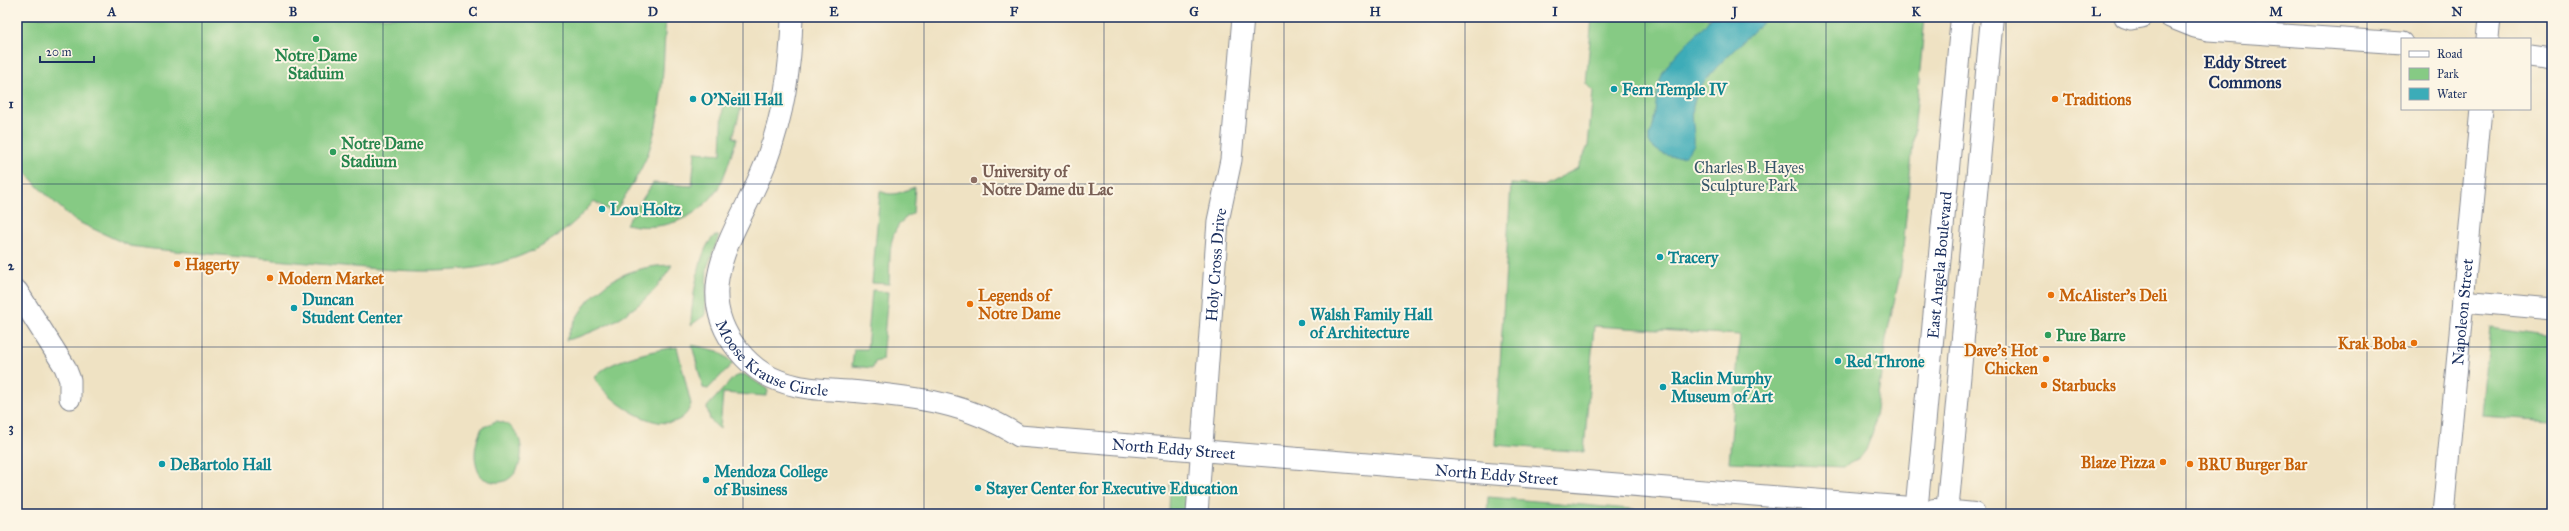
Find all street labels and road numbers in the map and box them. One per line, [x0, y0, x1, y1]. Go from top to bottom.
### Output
street label: East Angela Boulevard [1923, 191, 1956, 340]
street label: Holy Cross Drive [1202, 206, 1231, 322]
street label: Napoleon Street [2448, 257, 2477, 366]
street label: Moose Krause Circle [712, 317, 829, 400]
street label: North Eddy Street [1111, 434, 1236, 463]
street label: North Eddy Street [1434, 460, 1559, 489]

